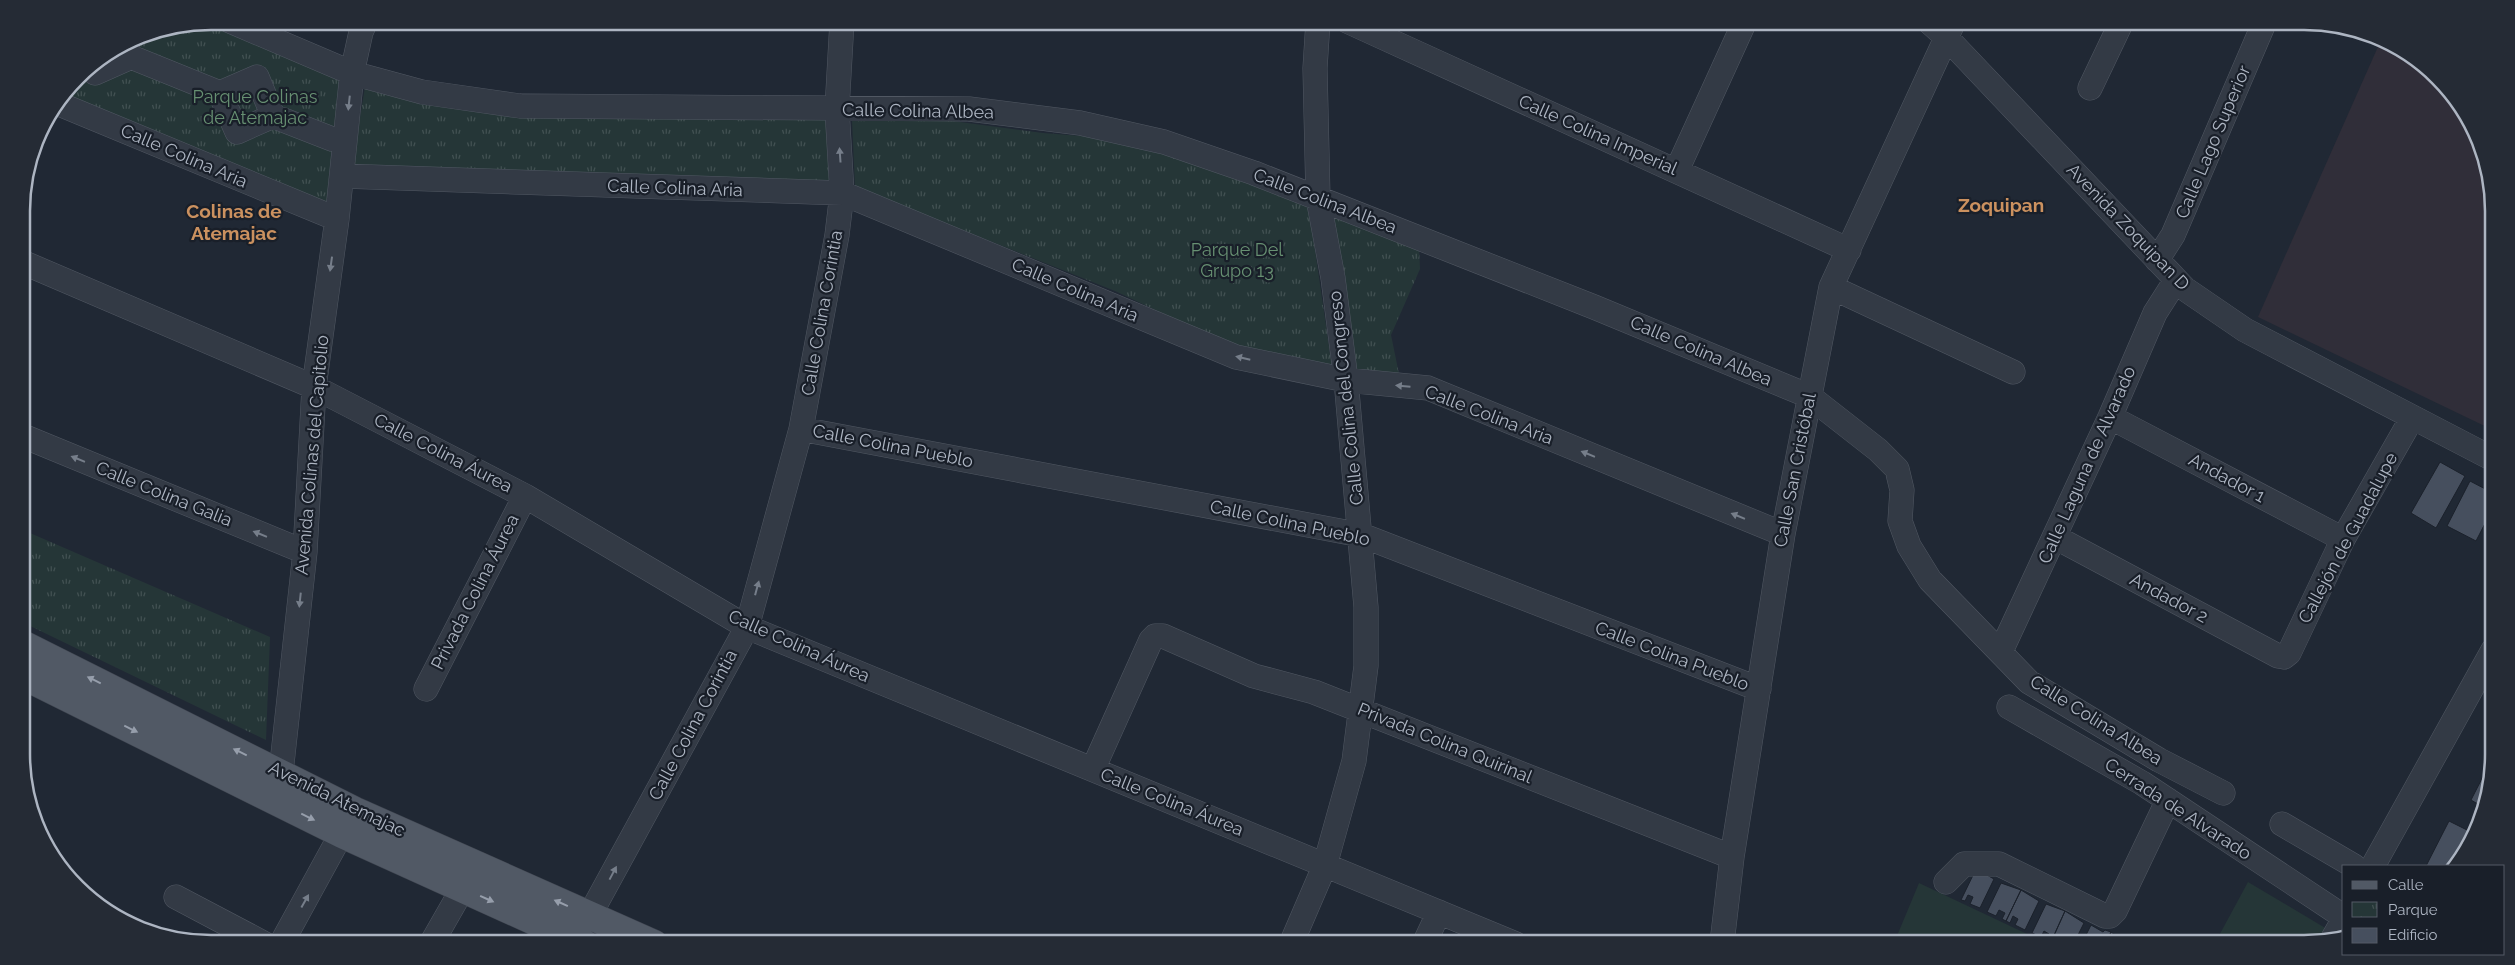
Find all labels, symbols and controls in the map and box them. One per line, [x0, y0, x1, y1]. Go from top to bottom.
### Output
street label: Calle Lago Superior [2171, 61, 2255, 222]
park label: Parque Colinas de Atemajac [193, 86, 318, 128]
street label: Calle Colina Imperial [1516, 90, 1681, 179]
one-way arrow [345, 95, 353, 111]
street label: Calle Colina Albea [842, 99, 994, 122]
street label: Calle Colina Aria [118, 119, 251, 192]
one-way arrow [836, 147, 844, 163]
street label: Avenida Zoquipan D [2063, 159, 2194, 294]
street label: Calle Colina Albea [1251, 164, 1400, 238]
street label: Calle Colina Aria [607, 175, 743, 200]
district label: Zoquipan [1958, 194, 2044, 216]
district label: Colinas de Atemajac [186, 200, 282, 244]
street label: Calle Colina Corintia [797, 229, 846, 397]
park label: Parque Del Grupo 13 [1191, 239, 1283, 281]
street label: Calle Colina Aria [1009, 253, 1142, 326]
one-way arrow [327, 257, 335, 273]
street label: Calle Colina del Congreso [1324, 290, 1367, 506]
street label: Calle Colina Albea [1627, 311, 1775, 390]
street label: Avenida Colinas del Capitolio [291, 334, 332, 576]
one-way arrow [1236, 354, 1251, 362]
street label: Calle Laguna de Alvarado [2033, 363, 2140, 567]
street label: Calle Colina Aria [1422, 380, 1556, 449]
one-way arrow [1395, 381, 1411, 389]
street label: Calle San Cristóbal [1769, 391, 1820, 549]
street label: Calle Colina Áurea [371, 408, 516, 497]
street label: Calle Colina Pueblo [811, 420, 975, 471]
street label: Callejón de Guadalupe [2294, 448, 2402, 627]
one-way arrow [1581, 449, 1595, 457]
street label: Andador 1 [2185, 449, 2269, 507]
one-way arrow [70, 454, 85, 462]
street label: Calle Colina Galia [93, 457, 235, 530]
street label: Calle Colina Pueblo [1208, 495, 1372, 550]
street label: Privada Colina Áurea [425, 510, 523, 673]
one-way arrow [1731, 511, 1745, 519]
one-way arrow [253, 529, 267, 537]
street label: Andador 2 [2127, 568, 2212, 627]
one-way arrow [753, 580, 761, 595]
one-way arrow [296, 592, 304, 608]
street label: Calle Colina Áurea [725, 604, 873, 686]
street label: Calle Colina Pueblo [1592, 617, 1752, 695]
street label: Calle Colina Corintia [644, 646, 741, 804]
street label: Calle Colina Albea [2026, 670, 2166, 769]
one-way arrow [87, 676, 102, 684]
street label: Privada Colina Quirinal [1355, 698, 1536, 787]
one-way arrow [124, 725, 138, 733]
one-way arrow [233, 748, 247, 756]
street label: Cerrada de Alvarado [2101, 753, 2256, 864]
street label: Avenida Atemajac [266, 756, 409, 841]
street label: Calle Colina Áurea [1098, 762, 1247, 840]
one-way arrow [301, 813, 315, 821]
legend [2342, 865, 2505, 955]
one-way arrow [609, 866, 618, 879]
text: Calle [2388, 876, 2424, 894]
one-way arrow [301, 894, 309, 908]
one-way arrow [480, 896, 494, 904]
one-way arrow [554, 898, 568, 906]
text: Parque [2388, 901, 2438, 919]
text: Edificio [2388, 926, 2438, 944]

